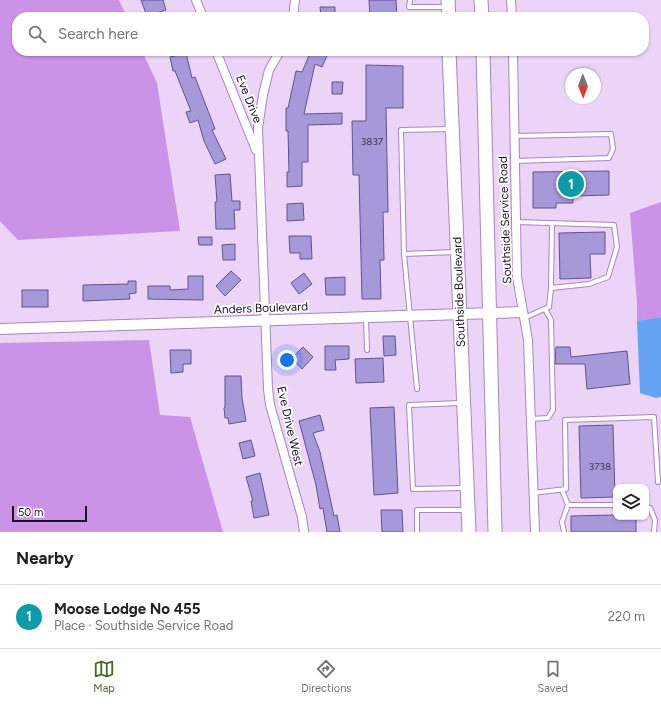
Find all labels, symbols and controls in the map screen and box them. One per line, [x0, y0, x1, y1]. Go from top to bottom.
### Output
search box [12, 12, 649, 56]
icon: search [26, 23, 48, 45]
text: Search here [58, 25, 138, 43]
north arrow [565, 68, 601, 104]
street label: Eve Drive [233, 73, 265, 125]
house number: 3837 [361, 135, 384, 148]
street label: Southside Service Road [496, 156, 514, 284]
pin: 1 [558, 169, 584, 199]
street label: Southside Boulevard [450, 237, 468, 347]
street label: Anders Boulevard [214, 299, 308, 317]
your location [277, 350, 297, 370]
street label: Eve Drive West [274, 385, 306, 468]
house number: 3738 [589, 460, 611, 473]
map controls [613, 484, 649, 520]
button: layers [613, 484, 649, 520]
scale bar [12, 504, 87, 523]
text: 50 m [18, 506, 43, 519]
text: Nearby [16, 548, 74, 568]
text: Moose Lodge No 455 [54, 600, 201, 618]
text: 1 [26, 609, 32, 624]
text: 220 m [608, 609, 645, 624]
text: Place · Southside Service Road [54, 618, 233, 633]
tab: Map [93, 658, 115, 695]
tab: Directions [301, 658, 351, 695]
tab: Saved [538, 658, 568, 695]

